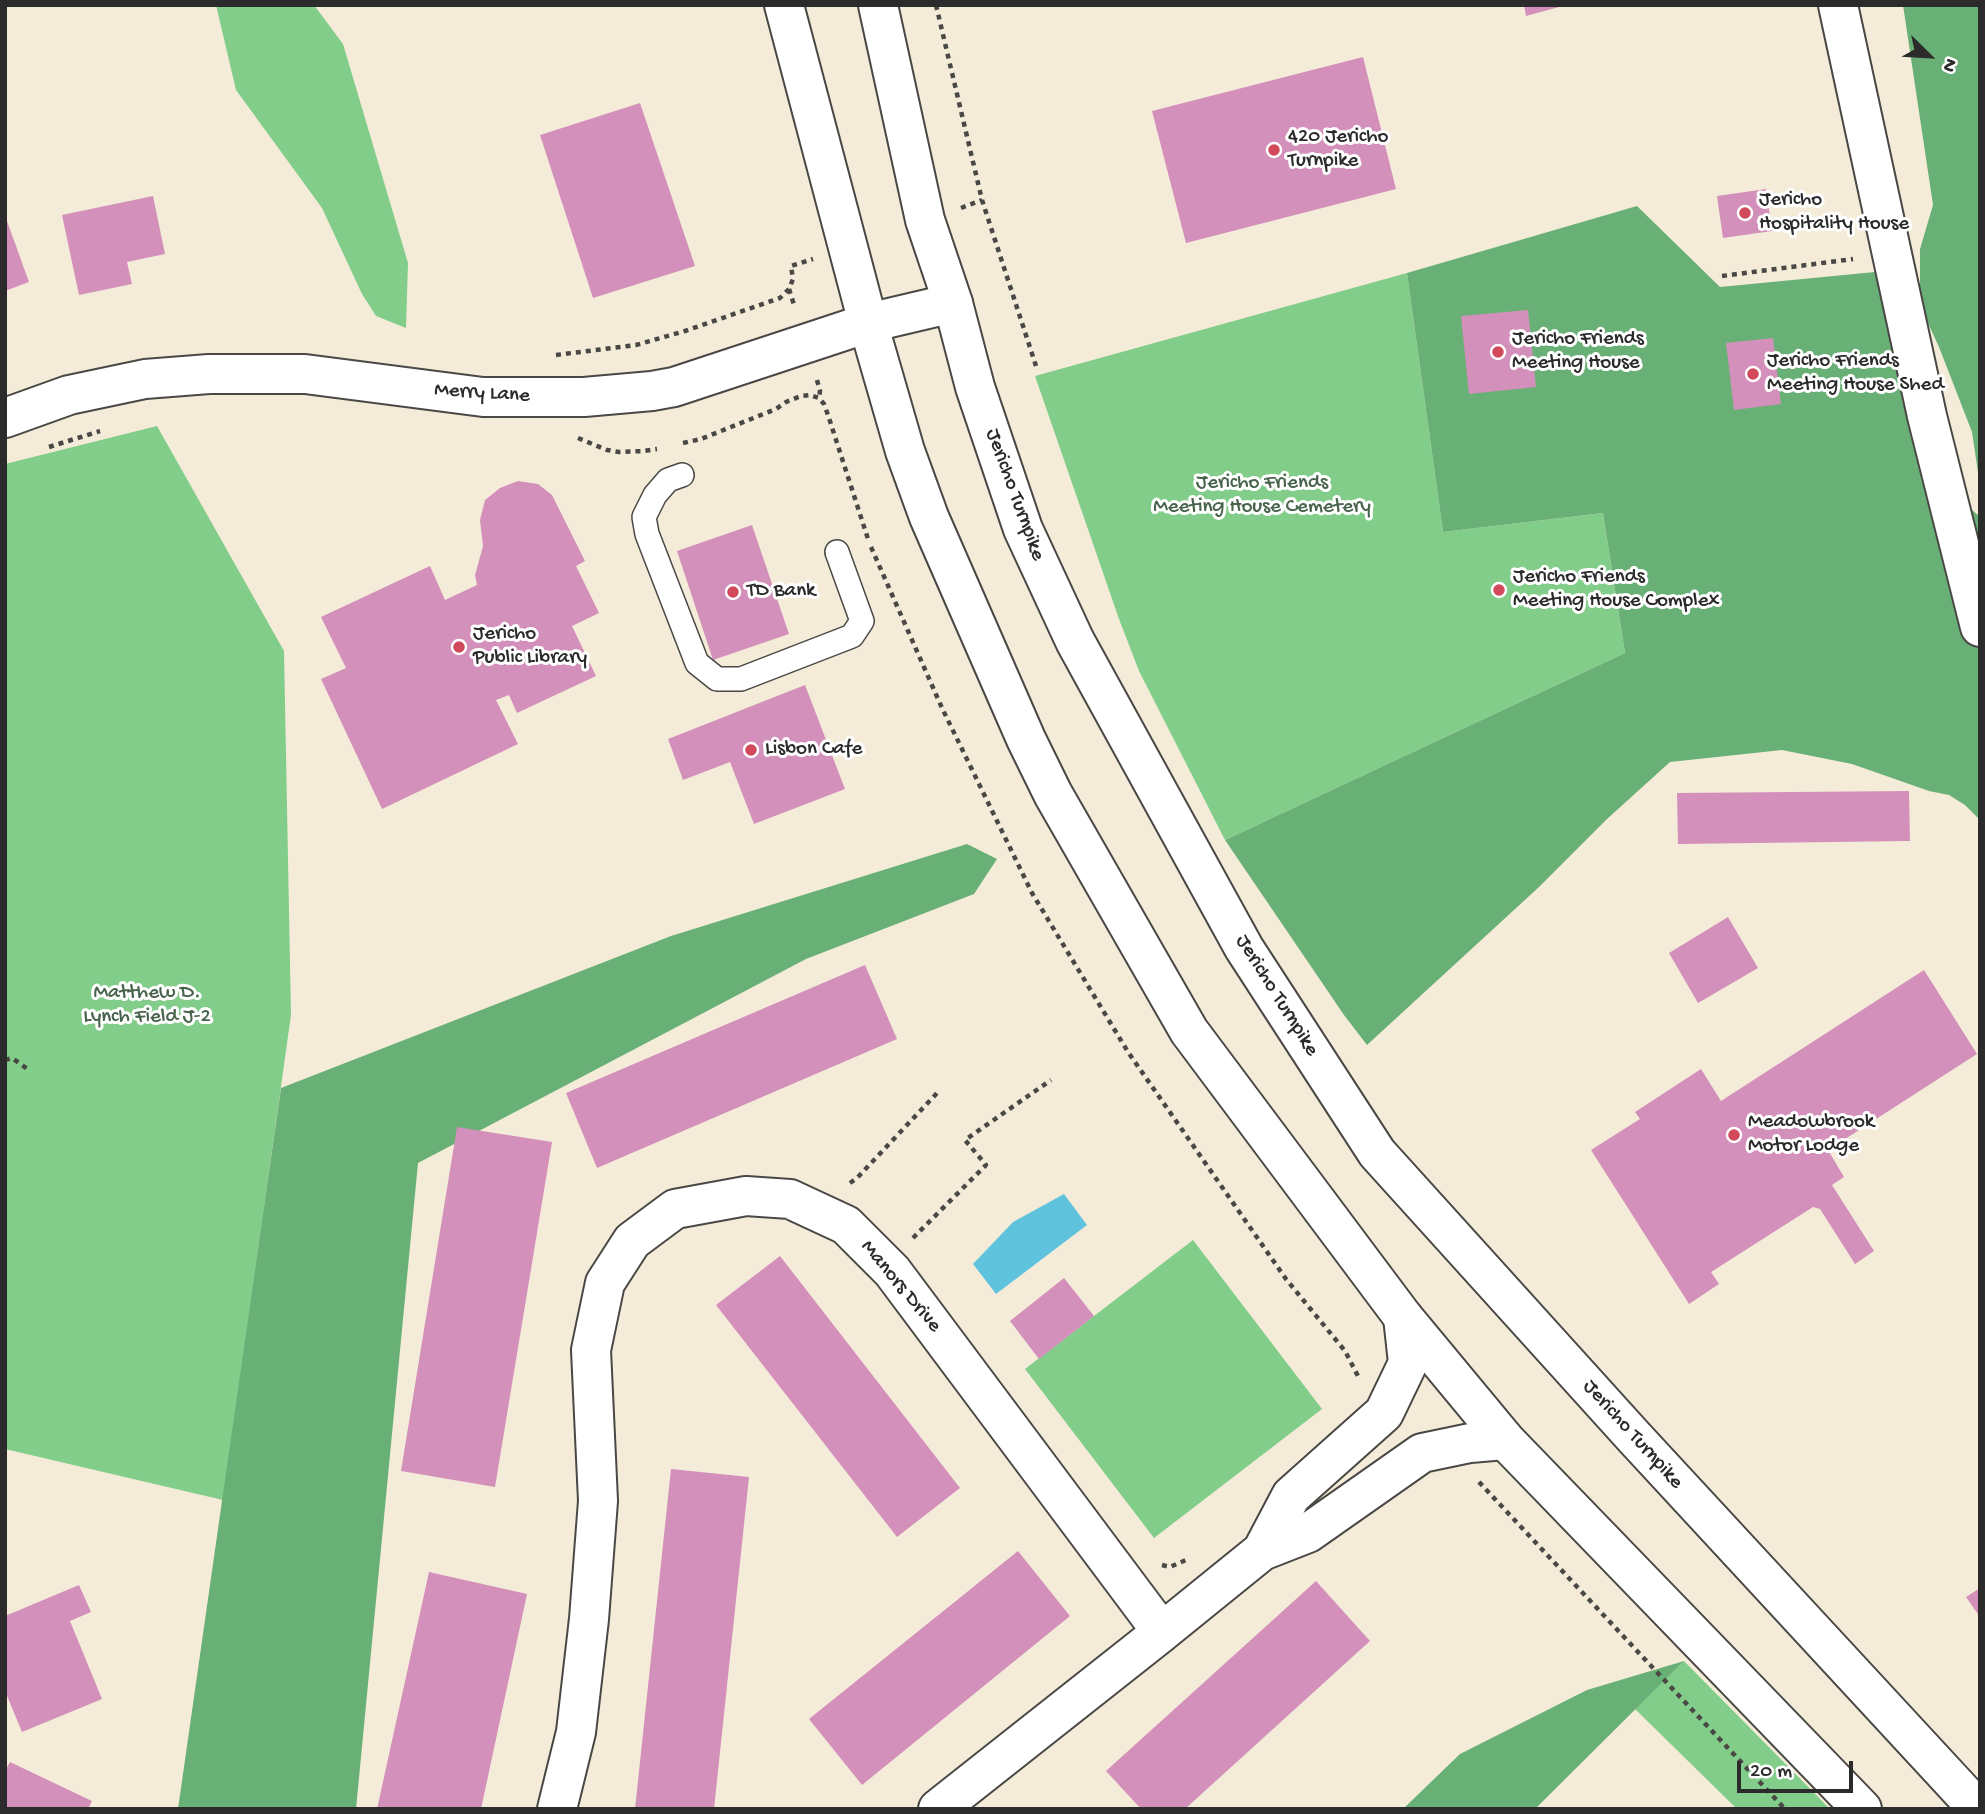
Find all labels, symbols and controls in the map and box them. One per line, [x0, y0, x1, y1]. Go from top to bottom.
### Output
north arrow [1894, 21, 1964, 91]
text: N [1936, 54, 1962, 75]
place label: 420 Jericho Turnpike [1288, 125, 1388, 175]
marker: 420 Jericho Turnpike [1266, 142, 1282, 158]
place label: Jericho Hospitality House [1759, 188, 1909, 238]
marker: Jericho Hospitality House [1737, 205, 1753, 221]
place label: Jericho Friends Meeting House [1512, 327, 1644, 377]
marker: Jericho Friends Meeting House [1490, 344, 1506, 360]
place label: Jericho Friends Meeting House Shed [1767, 349, 1944, 399]
marker: Jericho Friends Meeting House Shed [1745, 366, 1761, 382]
street label: Merry Lane [433, 378, 531, 410]
street label: Jericho Turnpike [978, 426, 1050, 564]
park label: Jericho Friends Meeting House Cemetery [1153, 471, 1371, 521]
place label: Jericho Friends Meeting House Complex [1513, 565, 1720, 615]
place label: TD Bank [747, 579, 815, 605]
marker: Jericho Friends Meeting House Complex [1491, 582, 1507, 598]
marker: TD Bank [725, 584, 741, 600]
place label: Jericho Public Library [473, 622, 587, 672]
marker: Jericho Public Library [451, 639, 467, 655]
place label: Lisbon Cafe [765, 737, 862, 763]
marker: Lisbon Cafe [743, 742, 759, 758]
street label: Jericho Turnpike [1229, 931, 1323, 1061]
park label: Matthew D. Lynch Field J-2 [83, 981, 211, 1031]
place label: Meadowbrook Motor Lodge [1748, 1110, 1874, 1160]
marker: Meadowbrook Motor Lodge [1726, 1127, 1742, 1143]
street label: Manors Drive [854, 1236, 946, 1338]
street label: Jericho Turnpike [1576, 1375, 1688, 1495]
scale bar [1740, 1748, 1856, 1792]
text: 20 m [1750, 1760, 1792, 1785]

